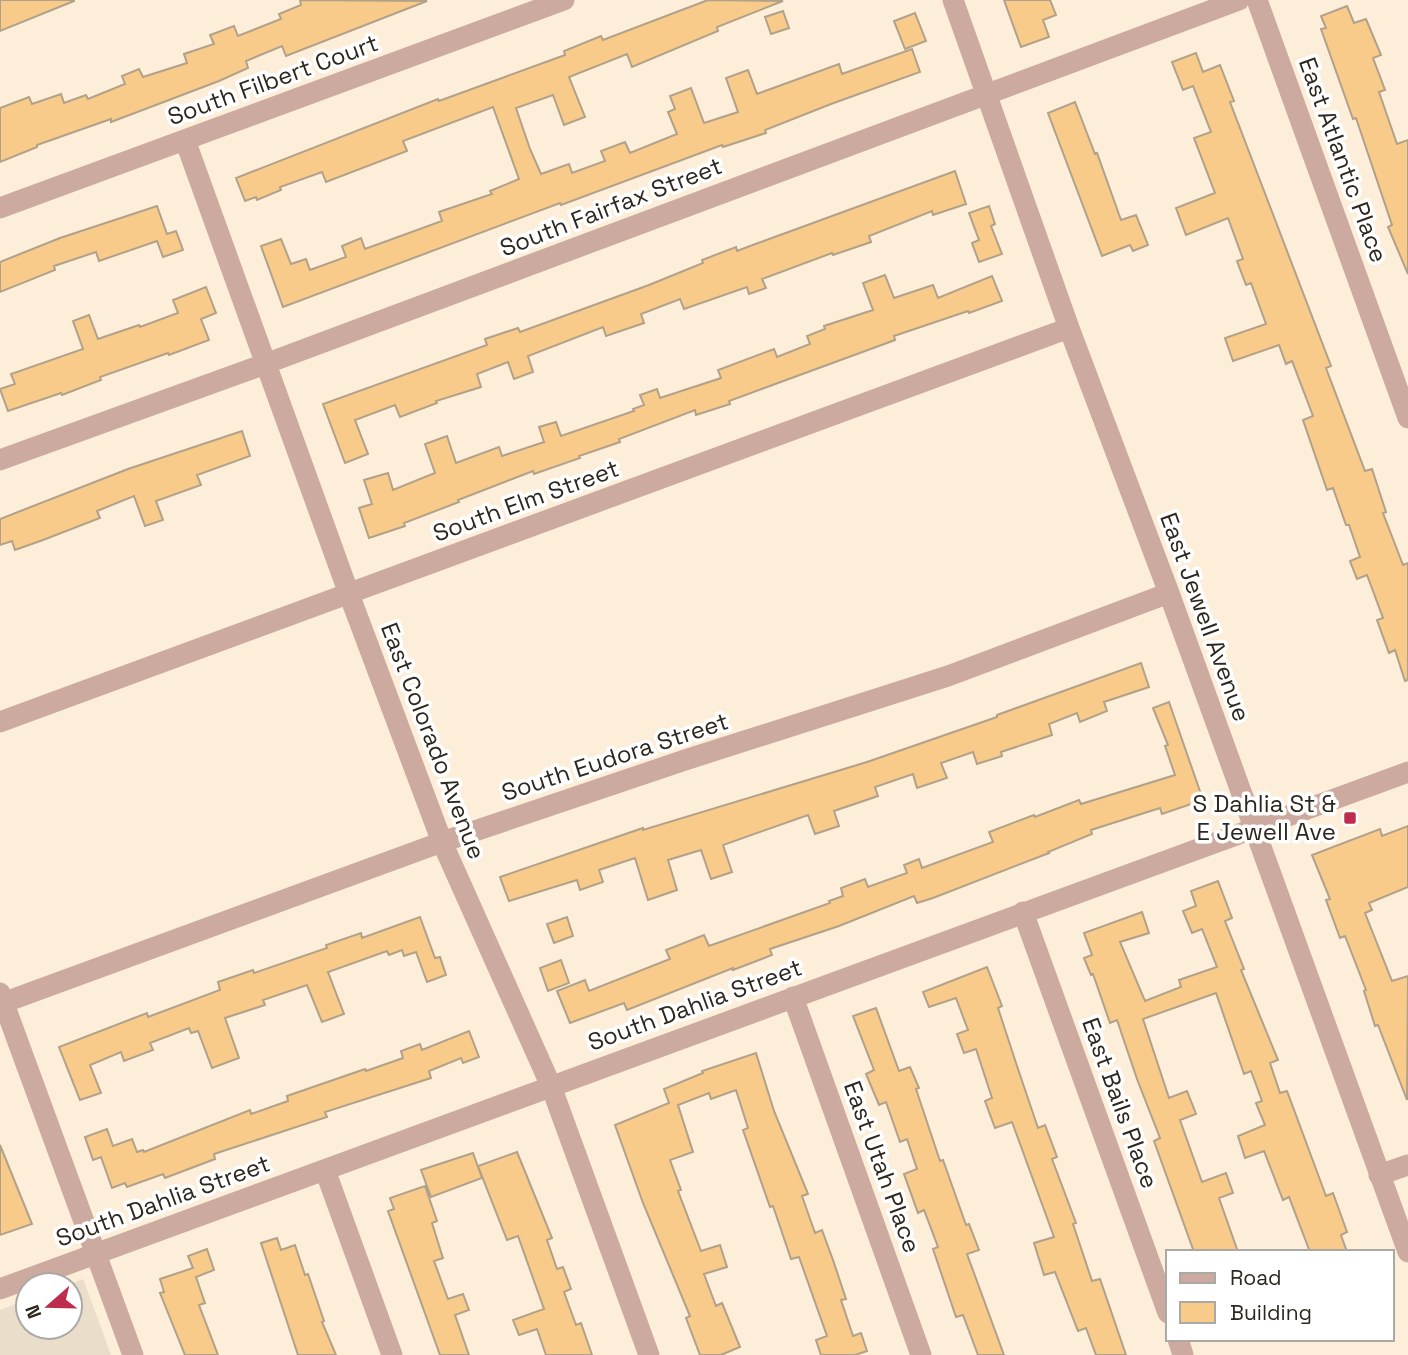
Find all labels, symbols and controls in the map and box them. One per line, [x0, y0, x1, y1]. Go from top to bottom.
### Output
street label: South Filbert Court [163, 27, 382, 132]
street label: East Atlantic Place [1292, 53, 1395, 267]
street label: South Fairfax Street [495, 150, 726, 263]
street label: South Elm Street [429, 452, 623, 549]
street label: East Jewell Avenue [1153, 508, 1258, 725]
street label: East Colorado Avenue [374, 618, 493, 863]
street label: South Eudora Street [498, 705, 732, 808]
place label: S Dahlia St & E Jewell Ave [1193, 788, 1336, 847]
marker: S Dahlia St & E Jewell Ave [1342, 810, 1358, 826]
street label: South Dahlia Street [584, 951, 806, 1058]
street label: East Bails Place [1075, 1013, 1166, 1192]
street label: East Utah Place [837, 1077, 928, 1257]
street label: South Dahlia Street [52, 1147, 274, 1254]
legend [1166, 1250, 1394, 1341]
text: Road [1230, 1264, 1282, 1291]
north arrow [14, 1271, 84, 1341]
text: Building [1230, 1299, 1312, 1326]
text: N [20, 1301, 47, 1322]

